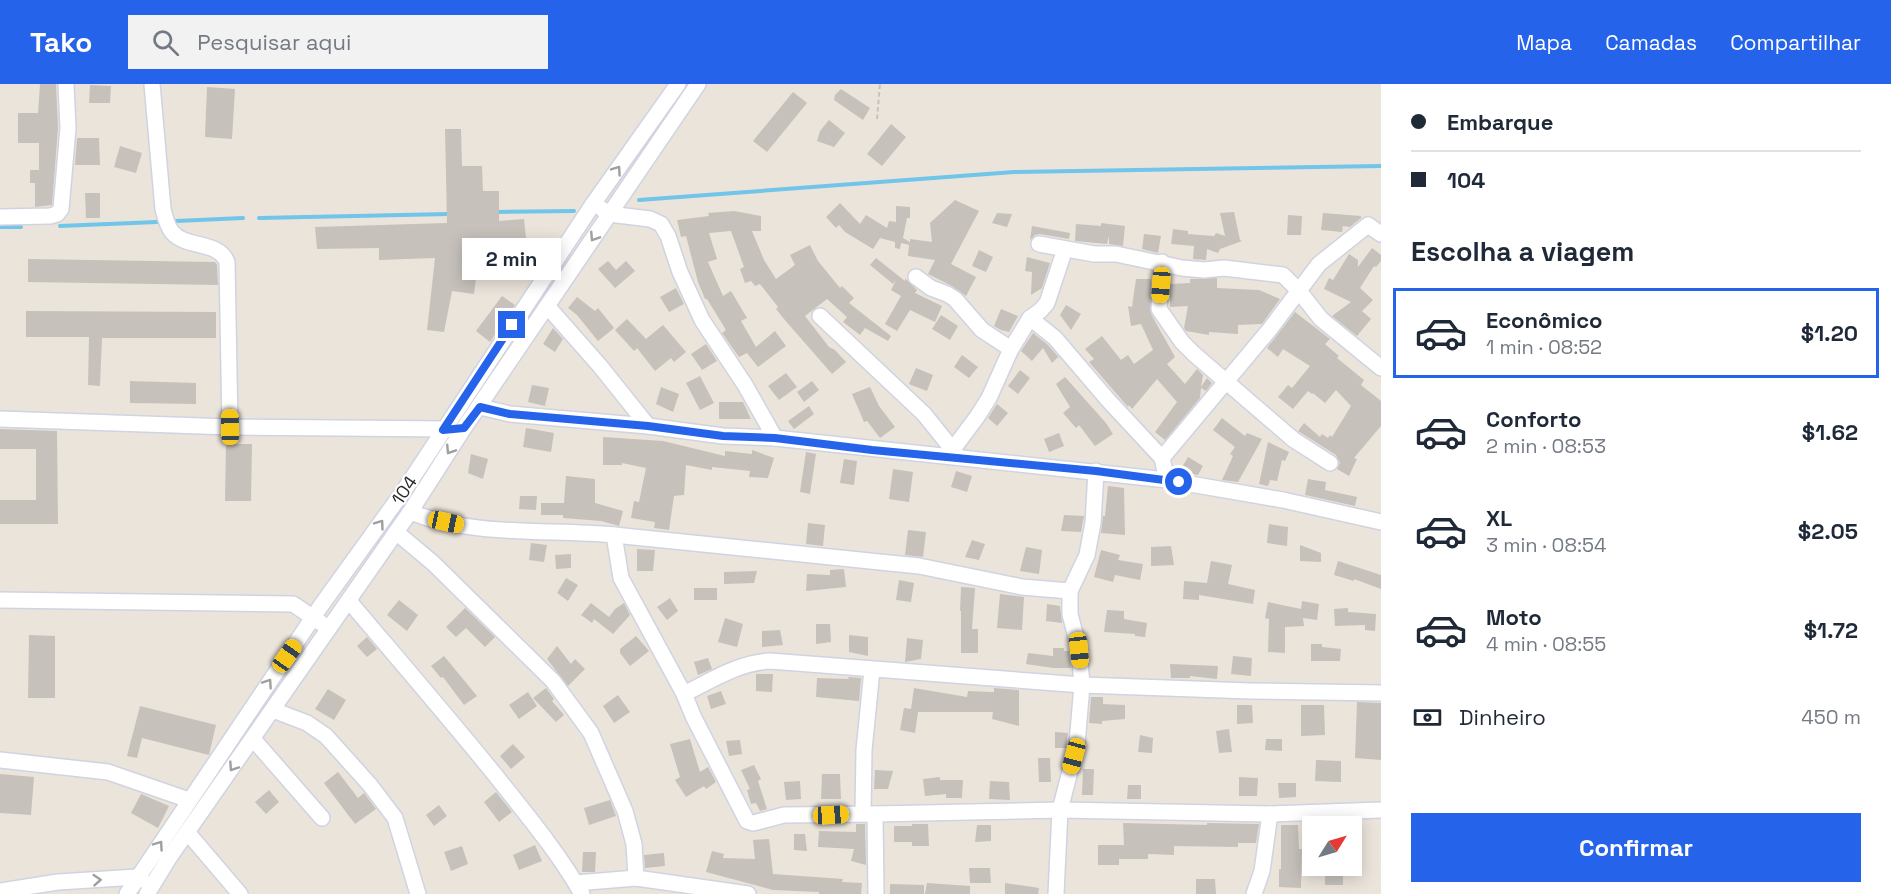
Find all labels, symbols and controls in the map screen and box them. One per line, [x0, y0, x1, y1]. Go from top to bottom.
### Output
search box [128, 15, 548, 69]
text: Tako [30, 24, 92, 60]
icon: search [149, 26, 182, 59]
text: Pesquisar aqui [197, 28, 351, 56]
text: Mapa [1516, 29, 1572, 56]
text: Camadas [1605, 29, 1697, 56]
text: Compartilhar [1730, 29, 1861, 56]
text: Embarque [1447, 108, 1553, 136]
one-way arrow [610, 166, 621, 177]
text: 104 [1447, 166, 1485, 194]
one-way arrow [590, 230, 601, 241]
text: Escolha a viagem [1411, 234, 1634, 269]
callout: 2 min [462, 238, 562, 280]
text: 2 min [486, 246, 537, 272]
car [1151, 266, 1171, 304]
icon: car [1414, 306, 1468, 360]
text: Econômico [1486, 306, 1603, 334]
route end [498, 311, 525, 338]
text: $1.20 [1801, 319, 1858, 347]
text: 1 min · 08:52 [1486, 334, 1602, 360]
icon: car [1414, 405, 1468, 459]
text: Conforto [1486, 405, 1581, 433]
car [221, 409, 239, 445]
text: $1.62 [1802, 418, 1858, 446]
text: 2 min · 08:53 [1486, 433, 1606, 459]
one-way arrow [446, 444, 457, 455]
route start [1165, 468, 1192, 495]
street label: 104 [386, 471, 422, 509]
icon: car [1414, 504, 1468, 558]
text: XL [1486, 504, 1512, 532]
car [427, 509, 465, 535]
text: $2.05 [1798, 517, 1858, 545]
one-way arrow [373, 519, 384, 530]
text: 3 min · 08:54 [1486, 532, 1606, 558]
icon: car [1414, 603, 1468, 657]
text: Moto [1486, 603, 1542, 631]
text: $1.72 [1804, 616, 1858, 644]
car [1068, 631, 1090, 669]
text: 4 min · 08:55 [1486, 631, 1606, 657]
car [269, 636, 305, 676]
one-way arrow [261, 679, 272, 690]
icon: cash [1411, 701, 1444, 734]
text: Dinheiro [1459, 703, 1546, 731]
text: 450 m [1801, 704, 1861, 730]
car [1061, 736, 1087, 776]
one-way arrow [229, 761, 240, 772]
car [813, 805, 849, 825]
button: Confirmar [1411, 813, 1861, 882]
north arrow [1302, 816, 1362, 876]
map controls [1302, 816, 1362, 876]
one-way arrow [152, 841, 163, 852]
one-way arrow [93, 873, 102, 886]

